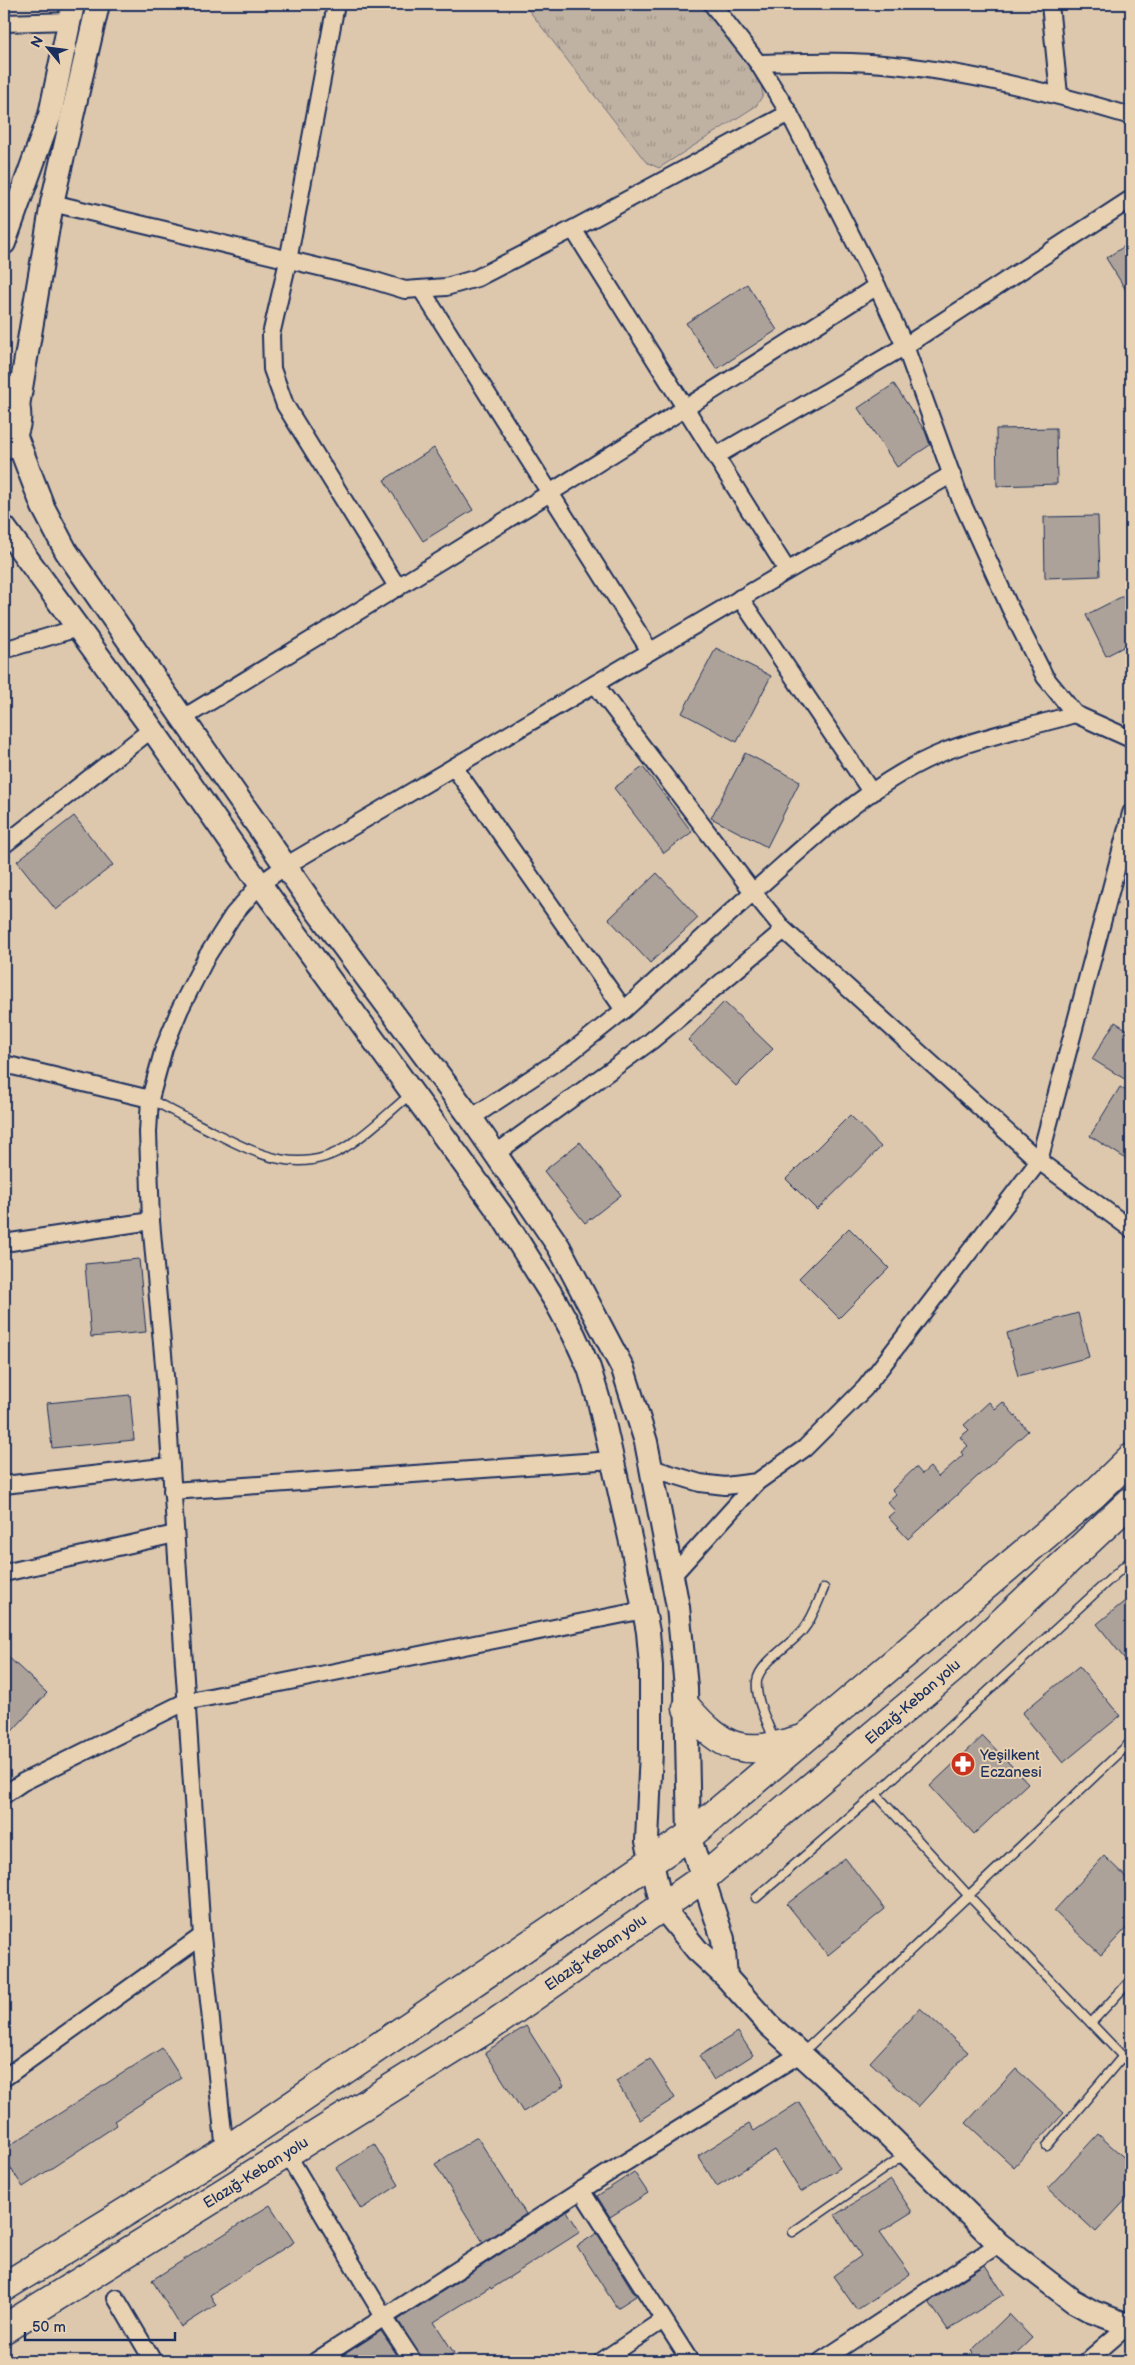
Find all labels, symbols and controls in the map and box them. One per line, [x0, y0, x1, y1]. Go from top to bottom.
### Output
north arrow [22, 22, 72, 72]
text: N [27, 33, 47, 51]
street label: Elazığ-Keban yolu [861, 1655, 965, 1749]
place label: Yeşilkent Eczanesi [979, 1746, 1042, 1782]
pharmacy icon: Yeşilkent Eczanesi [950, 1751, 976, 1777]
street label: Elazığ-Keban yolu [541, 1911, 651, 1995]
street label: Elazığ-Keban yolu [200, 2133, 312, 2213]
scale bar [25, 2310, 175, 2342]
text: 50 m [32, 2318, 66, 2337]

